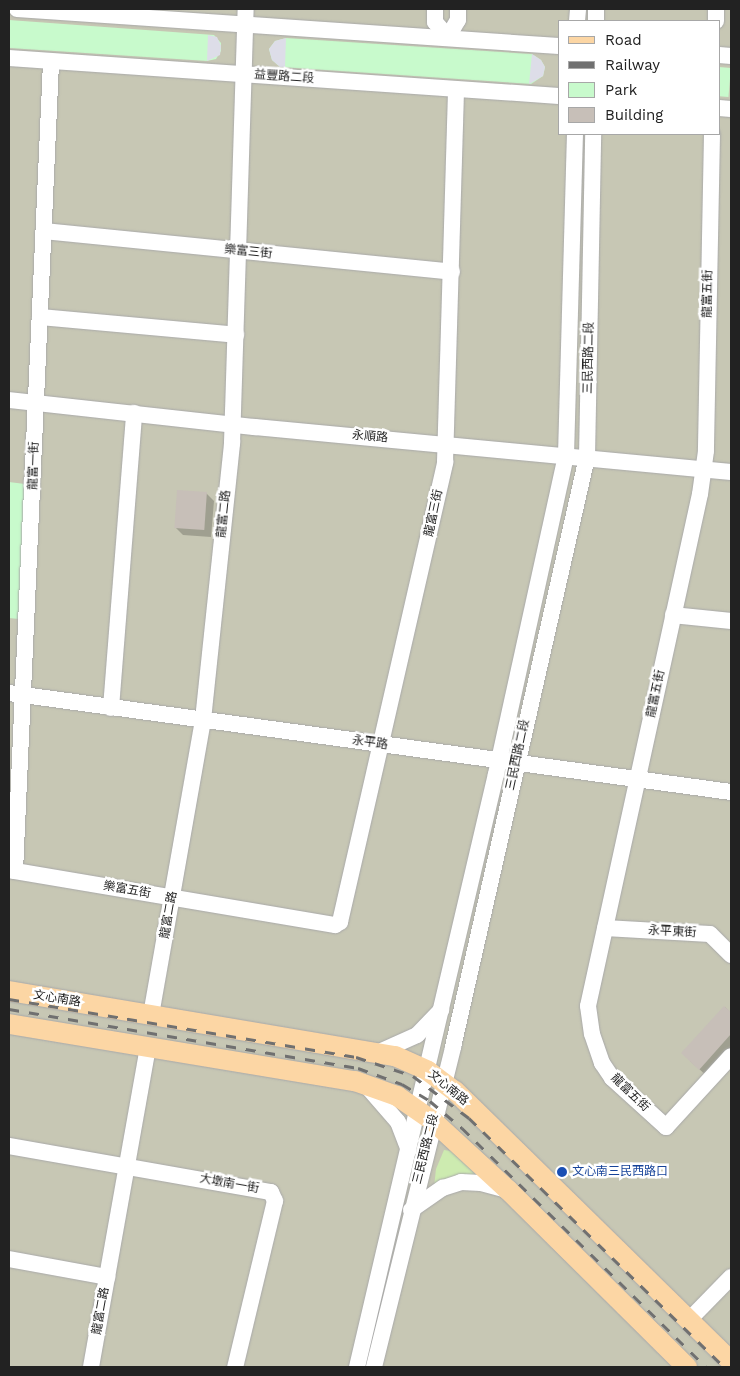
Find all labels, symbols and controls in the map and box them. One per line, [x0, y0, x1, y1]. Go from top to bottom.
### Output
legend [558, 20, 720, 135]
text: Road [605, 31, 642, 49]
text: Railway [605, 56, 660, 74]
street label: 益豐路二段 [254, 68, 314, 86]
text: Park [605, 81, 637, 99]
text: Building [605, 106, 663, 124]
street label: 樂富三街 [223, 242, 273, 262]
street label: 龍富五街 [700, 270, 716, 318]
street label: 三民西路二段 [581, 322, 597, 394]
street label: 永順路 [351, 428, 389, 446]
street label: 龍富一街 [26, 442, 42, 490]
street label: 龍富三街 [422, 488, 446, 538]
street label: 龍富二路 [214, 489, 234, 539]
street label: 龍富五街 [644, 669, 668, 719]
street label: 三民西路二段 [503, 718, 533, 792]
street label: 永平路 [351, 733, 389, 753]
street label: 樂富五街 [102, 879, 152, 901]
street label: 龍富二路 [158, 890, 180, 940]
street label: 永平東街 [648, 924, 696, 940]
street label: 文心南路 [32, 988, 82, 1010]
street label: 文心南路 [425, 1067, 471, 1109]
street label: 龍富五街 [608, 1071, 652, 1115]
street label: 三民西路二段 [410, 1112, 442, 1186]
place label: 文心南三民西路口 [572, 1165, 668, 1179]
marker: 文心南三民西路口 [556, 1166, 568, 1178]
street label: 大墩南一街 [198, 1172, 260, 1196]
street label: 龍富二路 [90, 1286, 112, 1336]

